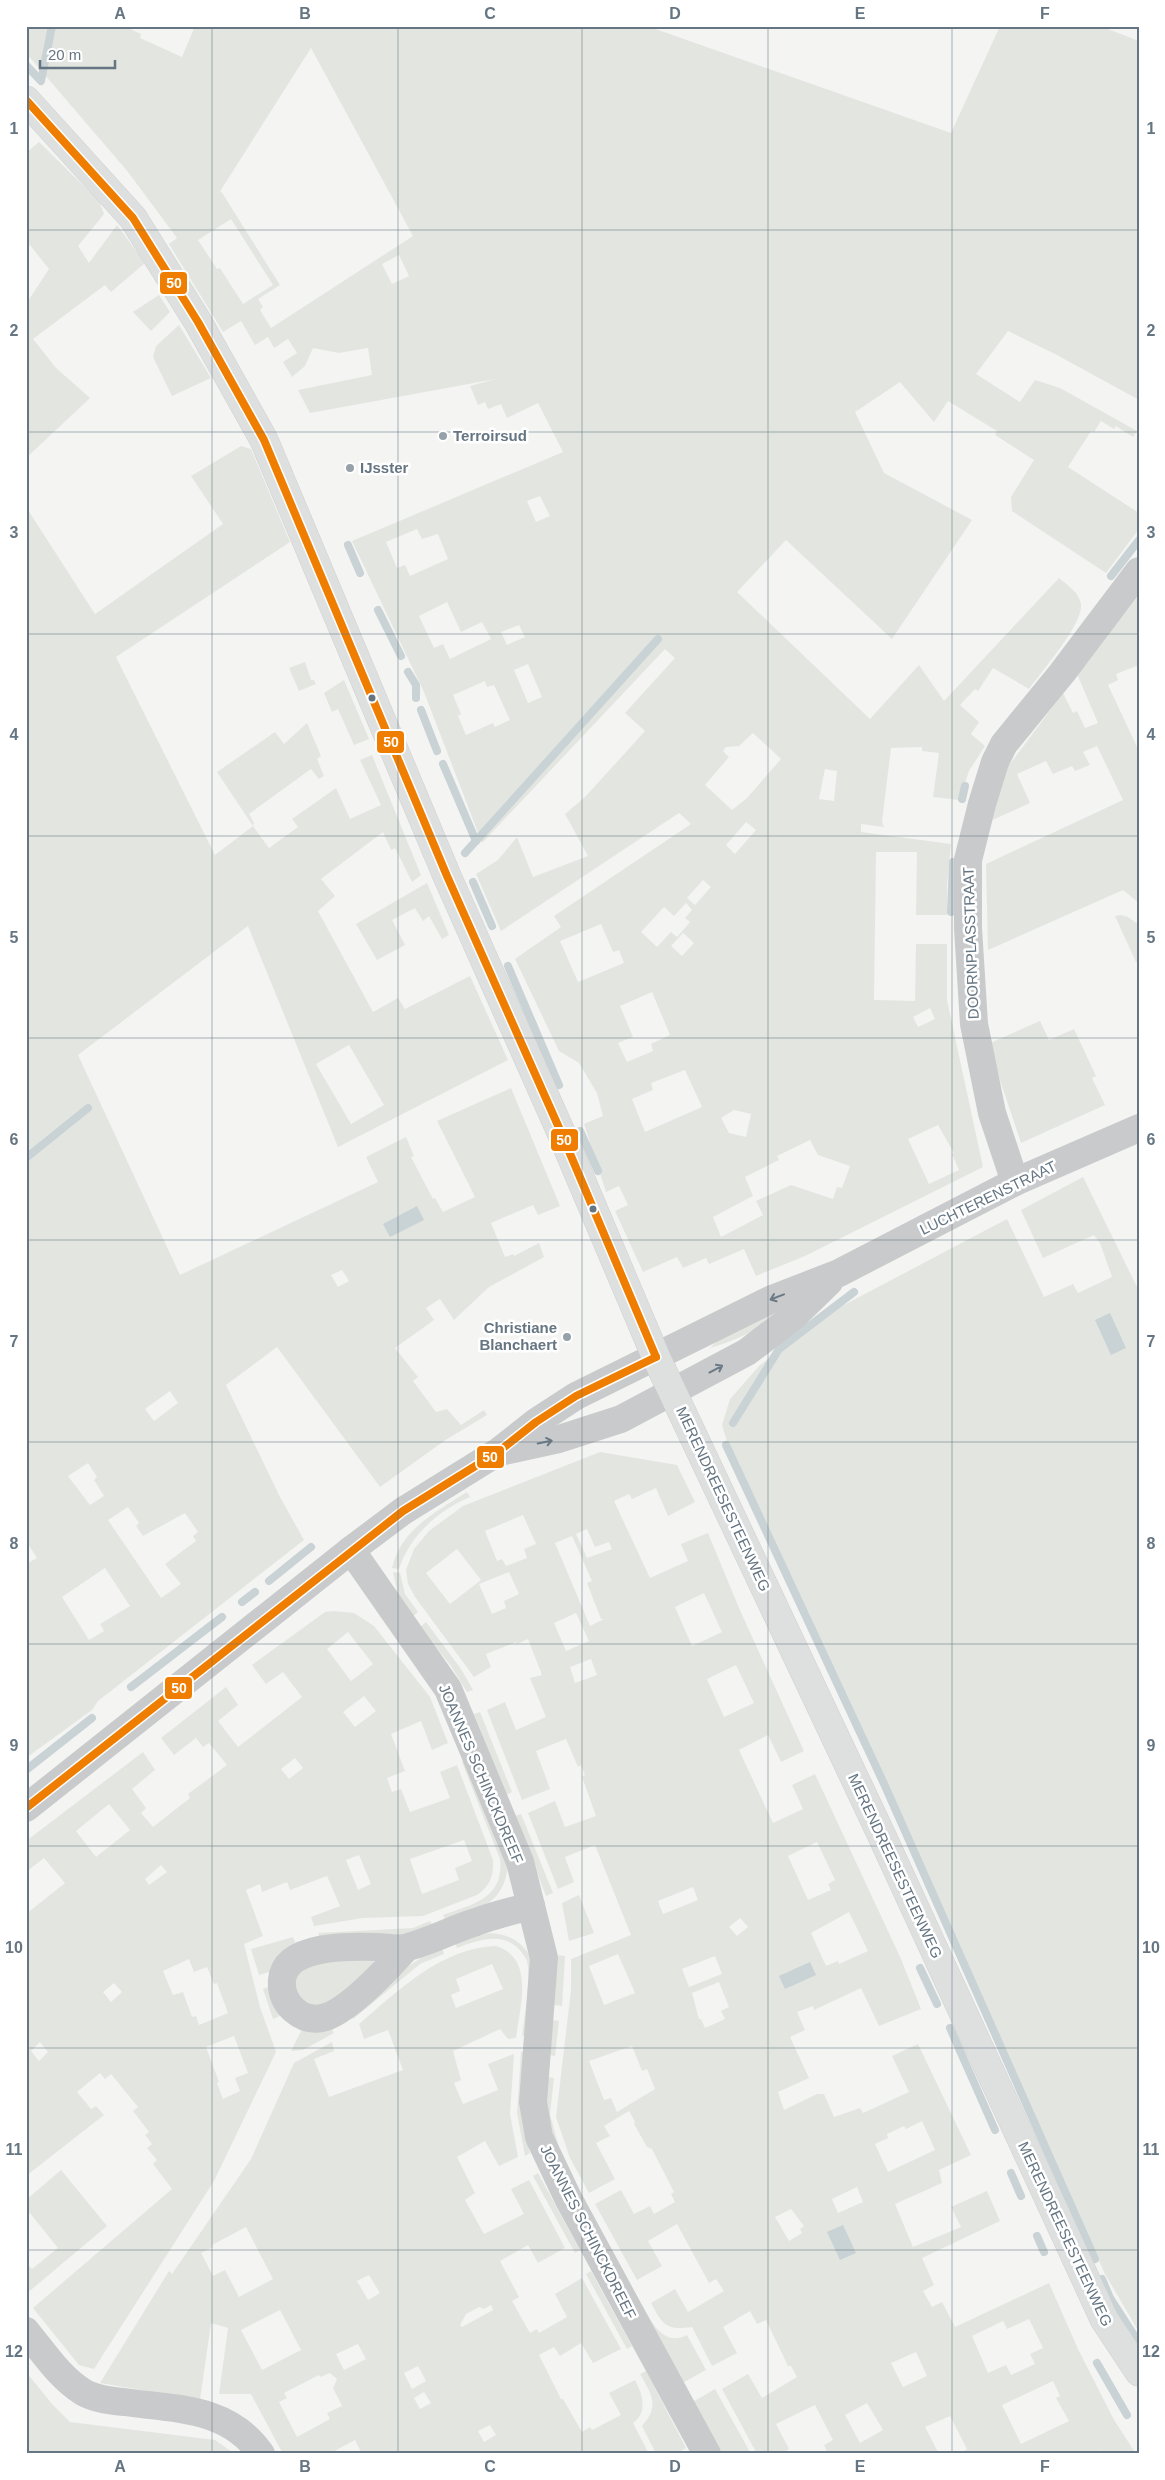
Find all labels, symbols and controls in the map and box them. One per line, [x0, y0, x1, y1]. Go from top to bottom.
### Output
text: A [114, 5, 126, 22]
text: B [299, 5, 311, 22]
text: C [484, 5, 496, 22]
text: D [669, 5, 681, 22]
text: E [855, 5, 866, 22]
text: F [1040, 5, 1050, 22]
scale bar [40, 38, 115, 70]
text: 20 m [48, 46, 81, 63]
text: 1 [10, 120, 19, 137]
text: 1 [1147, 120, 1156, 137]
line badge: 50 [159, 271, 188, 295]
text: 50 [166, 275, 182, 291]
text: 2 [10, 322, 19, 339]
text: 2 [1147, 322, 1156, 339]
place label: Terroirsud [453, 427, 527, 444]
marker: Terroirsud [437, 430, 449, 442]
place label: IJsster [360, 459, 409, 476]
marker: IJsster [344, 462, 356, 474]
text: 3 [10, 524, 19, 541]
text: 3 [1147, 524, 1156, 541]
unlabelled marker [367, 693, 377, 703]
text: 4 [10, 726, 19, 743]
text: 4 [1147, 726, 1156, 743]
line badge: 50 [376, 730, 405, 754]
text: 50 [383, 734, 399, 750]
street label: DOORNPLASSTRAAT [959, 867, 982, 1019]
text: 5 [10, 929, 19, 946]
text: 5 [1147, 929, 1156, 946]
line badge: 50 [550, 1128, 579, 1152]
text: 6 [10, 1131, 19, 1148]
text: 6 [1147, 1131, 1156, 1148]
text: 50 [556, 1132, 572, 1148]
street label: LUCHTERENSTRAAT [917, 1157, 1059, 1238]
unlabelled marker [588, 1204, 598, 1214]
one-way arrow [770, 1293, 786, 1302]
place label: Christiane Blanchaert [479, 1319, 557, 1353]
marker: Christiane Blanchaert [561, 1331, 573, 1343]
text: 7 [10, 1333, 19, 1350]
text: 7 [1147, 1333, 1156, 1350]
one-way arrow [708, 1364, 723, 1373]
street label: MERENDREESESTEENWEG [673, 1404, 774, 1594]
one-way arrow [537, 1437, 553, 1446]
line badge: 50 [476, 1445, 505, 1469]
text: 50 [482, 1449, 498, 1465]
text: 8 [10, 1535, 19, 1552]
text: 8 [1147, 1535, 1156, 1552]
line badge: 50 [164, 1676, 193, 1700]
text: 50 [171, 1680, 187, 1696]
street label: JOANNES SCHINCKDREEF [436, 1681, 527, 1866]
text: 9 [10, 1737, 19, 1754]
text: 9 [1147, 1737, 1156, 1754]
street label: MERENDREESESTEENWEG [845, 1771, 946, 1961]
text: 10 [5, 1939, 23, 1956]
text: 10 [1142, 1939, 1160, 1956]
street label: MERENDREESESTEENWEG [1015, 2139, 1116, 2329]
text: 11 [6, 2141, 23, 2158]
text: 11 [1143, 2141, 1160, 2158]
street label: JOANNES SCHINCKDREEF [537, 2142, 640, 2322]
text: 12 [5, 2343, 23, 2360]
text: 12 [1142, 2343, 1160, 2360]
text: A [114, 2458, 126, 2475]
text: B [299, 2458, 311, 2475]
text: C [484, 2458, 496, 2475]
text: D [669, 2458, 681, 2475]
text: E [855, 2458, 866, 2475]
text: F [1040, 2458, 1050, 2475]

